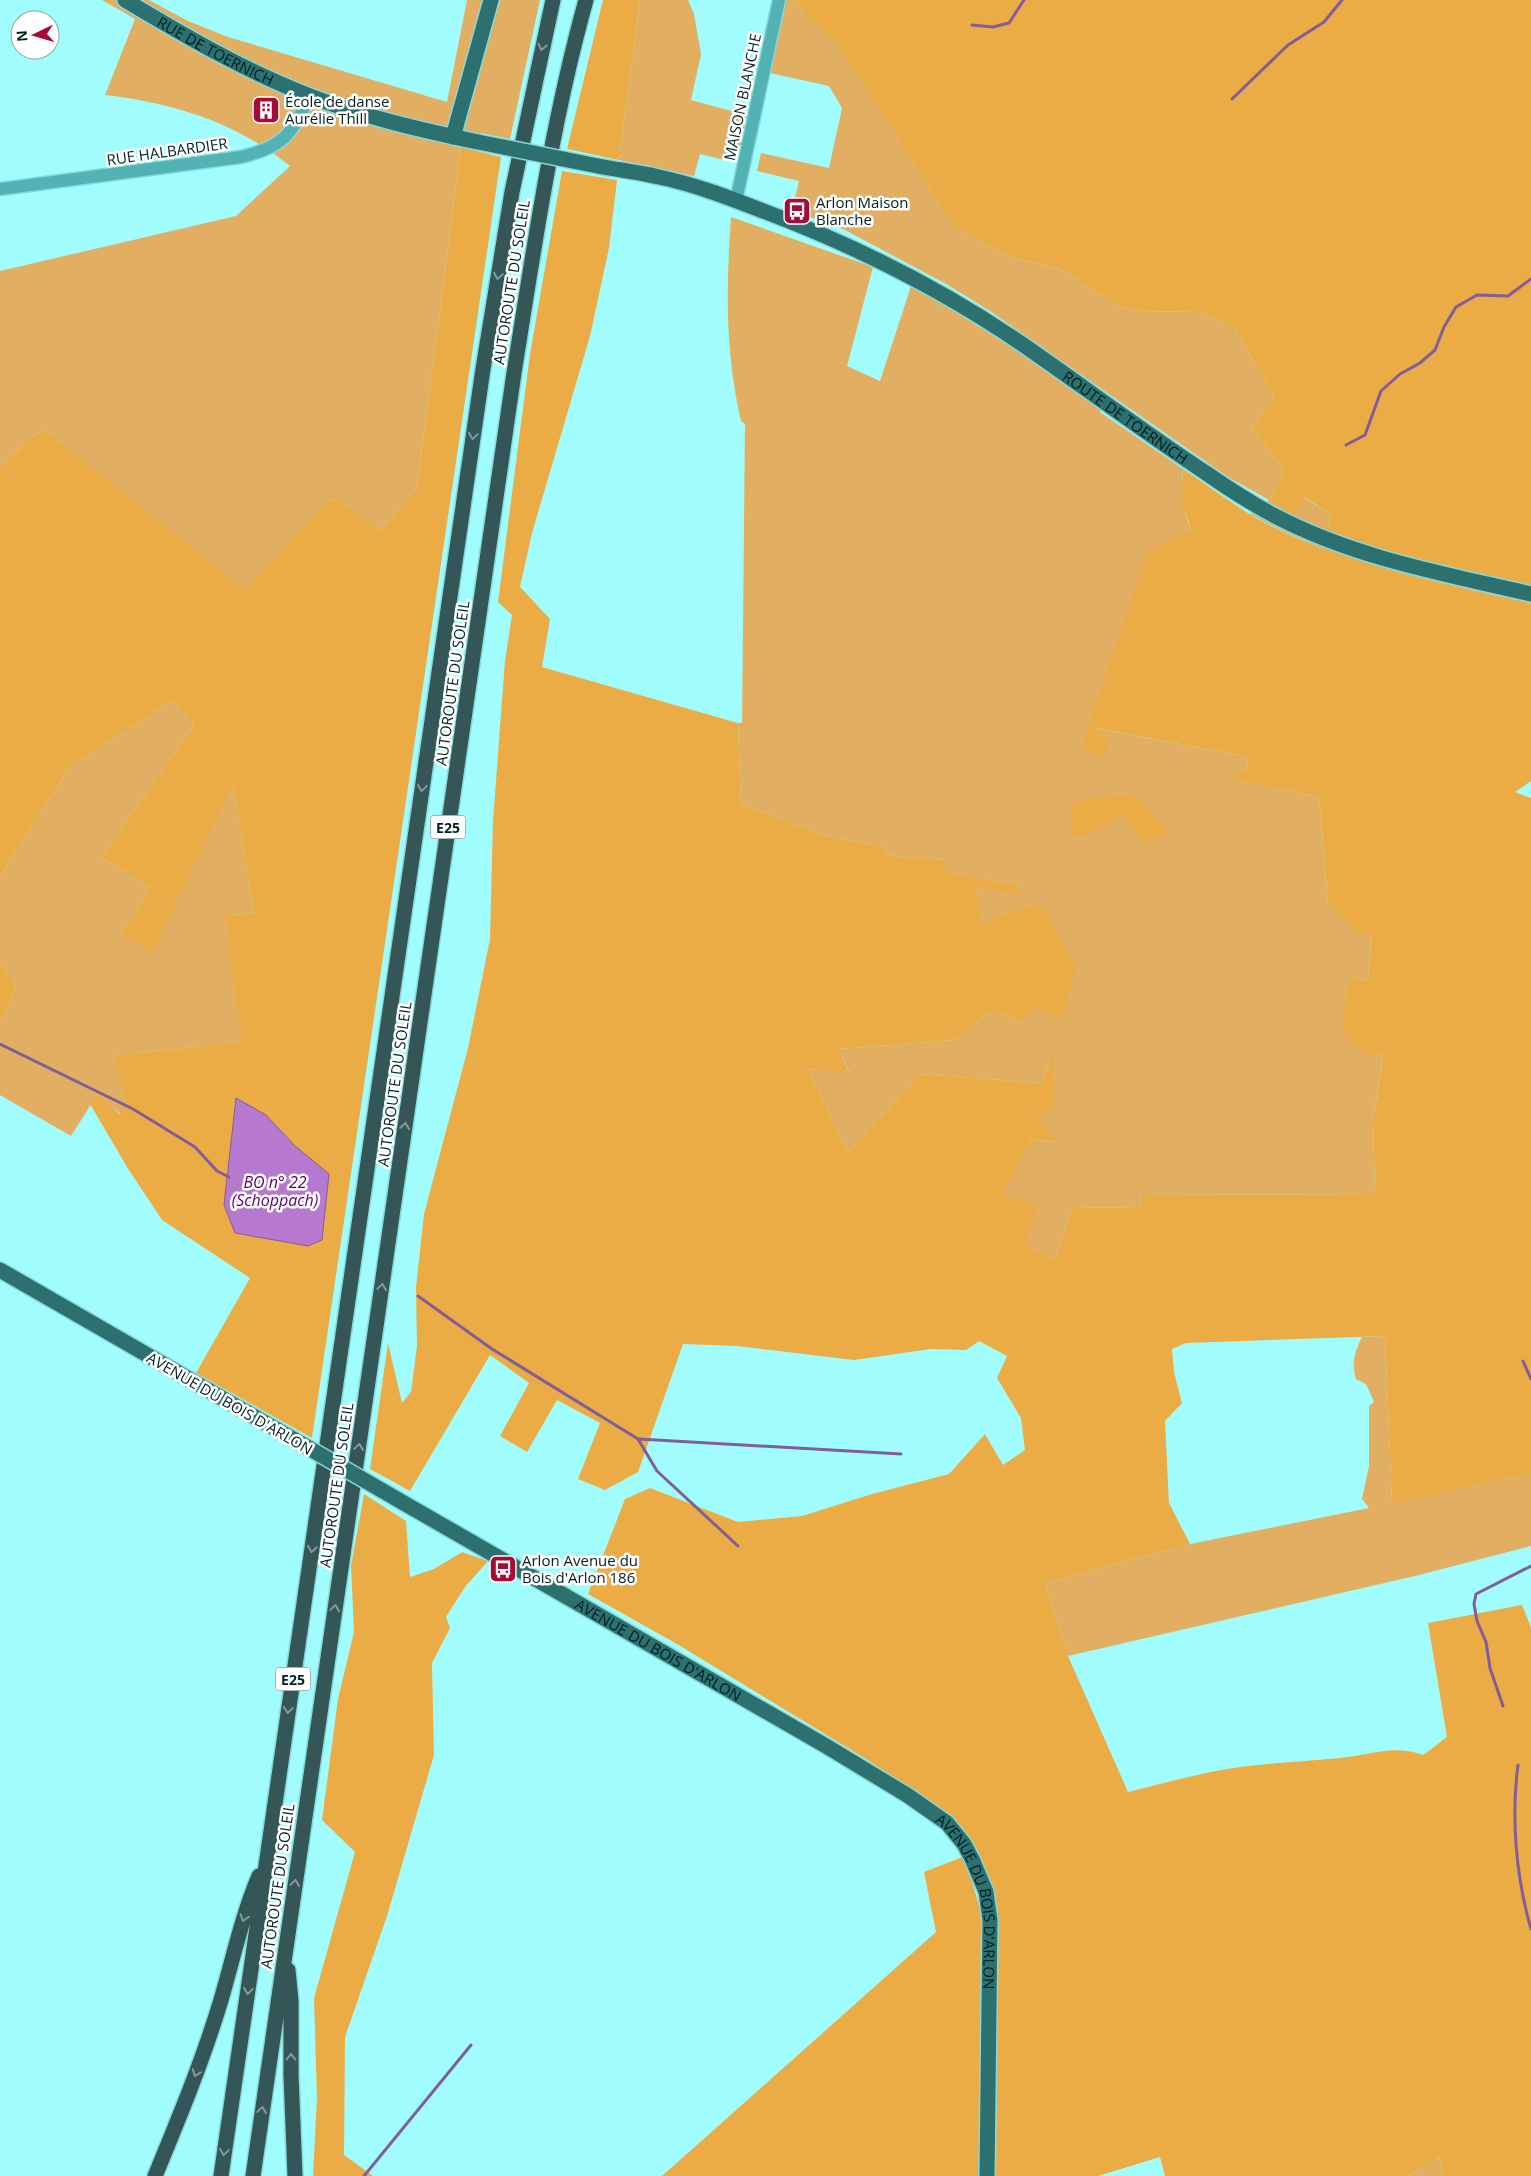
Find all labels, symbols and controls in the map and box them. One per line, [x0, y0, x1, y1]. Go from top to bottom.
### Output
north arrow [10, 10, 60, 60]
street label: RUE DE TOERNICH [154, 12, 277, 90]
text: N [12, 30, 32, 43]
street label: MAISON BLANCHE [719, 32, 765, 162]
one-way arrow [537, 43, 548, 52]
place label: École de danse Aurélie Thill [285, 91, 389, 128]
building icon: École de danse Aurélie Thill [251, 95, 281, 125]
street label: RUE HALBARDIER [105, 133, 229, 169]
place label: Arlon Maison Blanche [816, 192, 909, 229]
bus stop icon: Arlon Maison Blanche [782, 196, 812, 226]
street label: AUTOROUTE DU SOLEIL [488, 198, 534, 366]
one-way arrow [493, 271, 503, 280]
street label: ROUTE DE TOERNICH [1059, 366, 1192, 468]
one-way arrow [469, 432, 479, 441]
street label: AUTOROUTE DU SOLEIL [431, 599, 474, 767]
one-way arrow [418, 783, 428, 792]
road number: E25 [430, 816, 466, 839]
street label: AUTOROUTE DU SOLEIL [373, 1000, 416, 1168]
one-way arrow [399, 1121, 410, 1129]
water label: BO n° 22 (Schoppach) [232, 1171, 318, 1211]
one-way arrow [376, 1282, 387, 1290]
street label: AVENUE DU BOIS D'ARLON [143, 1347, 317, 1459]
street label: AUTOROUTE DU SOLEIL [315, 1401, 358, 1569]
one-way arrow [353, 1443, 363, 1452]
one-way arrow [307, 1545, 317, 1554]
place label: Arlon Avenue du Bois d'Arlon 186 [522, 1550, 638, 1587]
bus stop icon: Arlon Avenue du Bois d'Arlon 186 [488, 1554, 518, 1584]
street label: AVENUE DU BOIS D'ARLON [572, 1594, 745, 1705]
one-way arrow [330, 1604, 340, 1613]
road number: E25 [276, 1668, 310, 1690]
one-way arrow [284, 1706, 294, 1714]
street label: AUTOROUTE DU SOLEIL [256, 1802, 299, 1970]
street label: AVENUE DU BOIS D'ARLON [932, 1809, 1000, 1990]
one-way arrow [290, 1879, 300, 1888]
one-way arrow [239, 1914, 250, 1922]
one-way arrow [243, 1987, 254, 1995]
one-way arrow [286, 2053, 296, 2061]
one-way arrow [192, 2069, 202, 2077]
one-way arrow [256, 2106, 267, 2114]
one-way arrow [220, 2147, 230, 2156]

